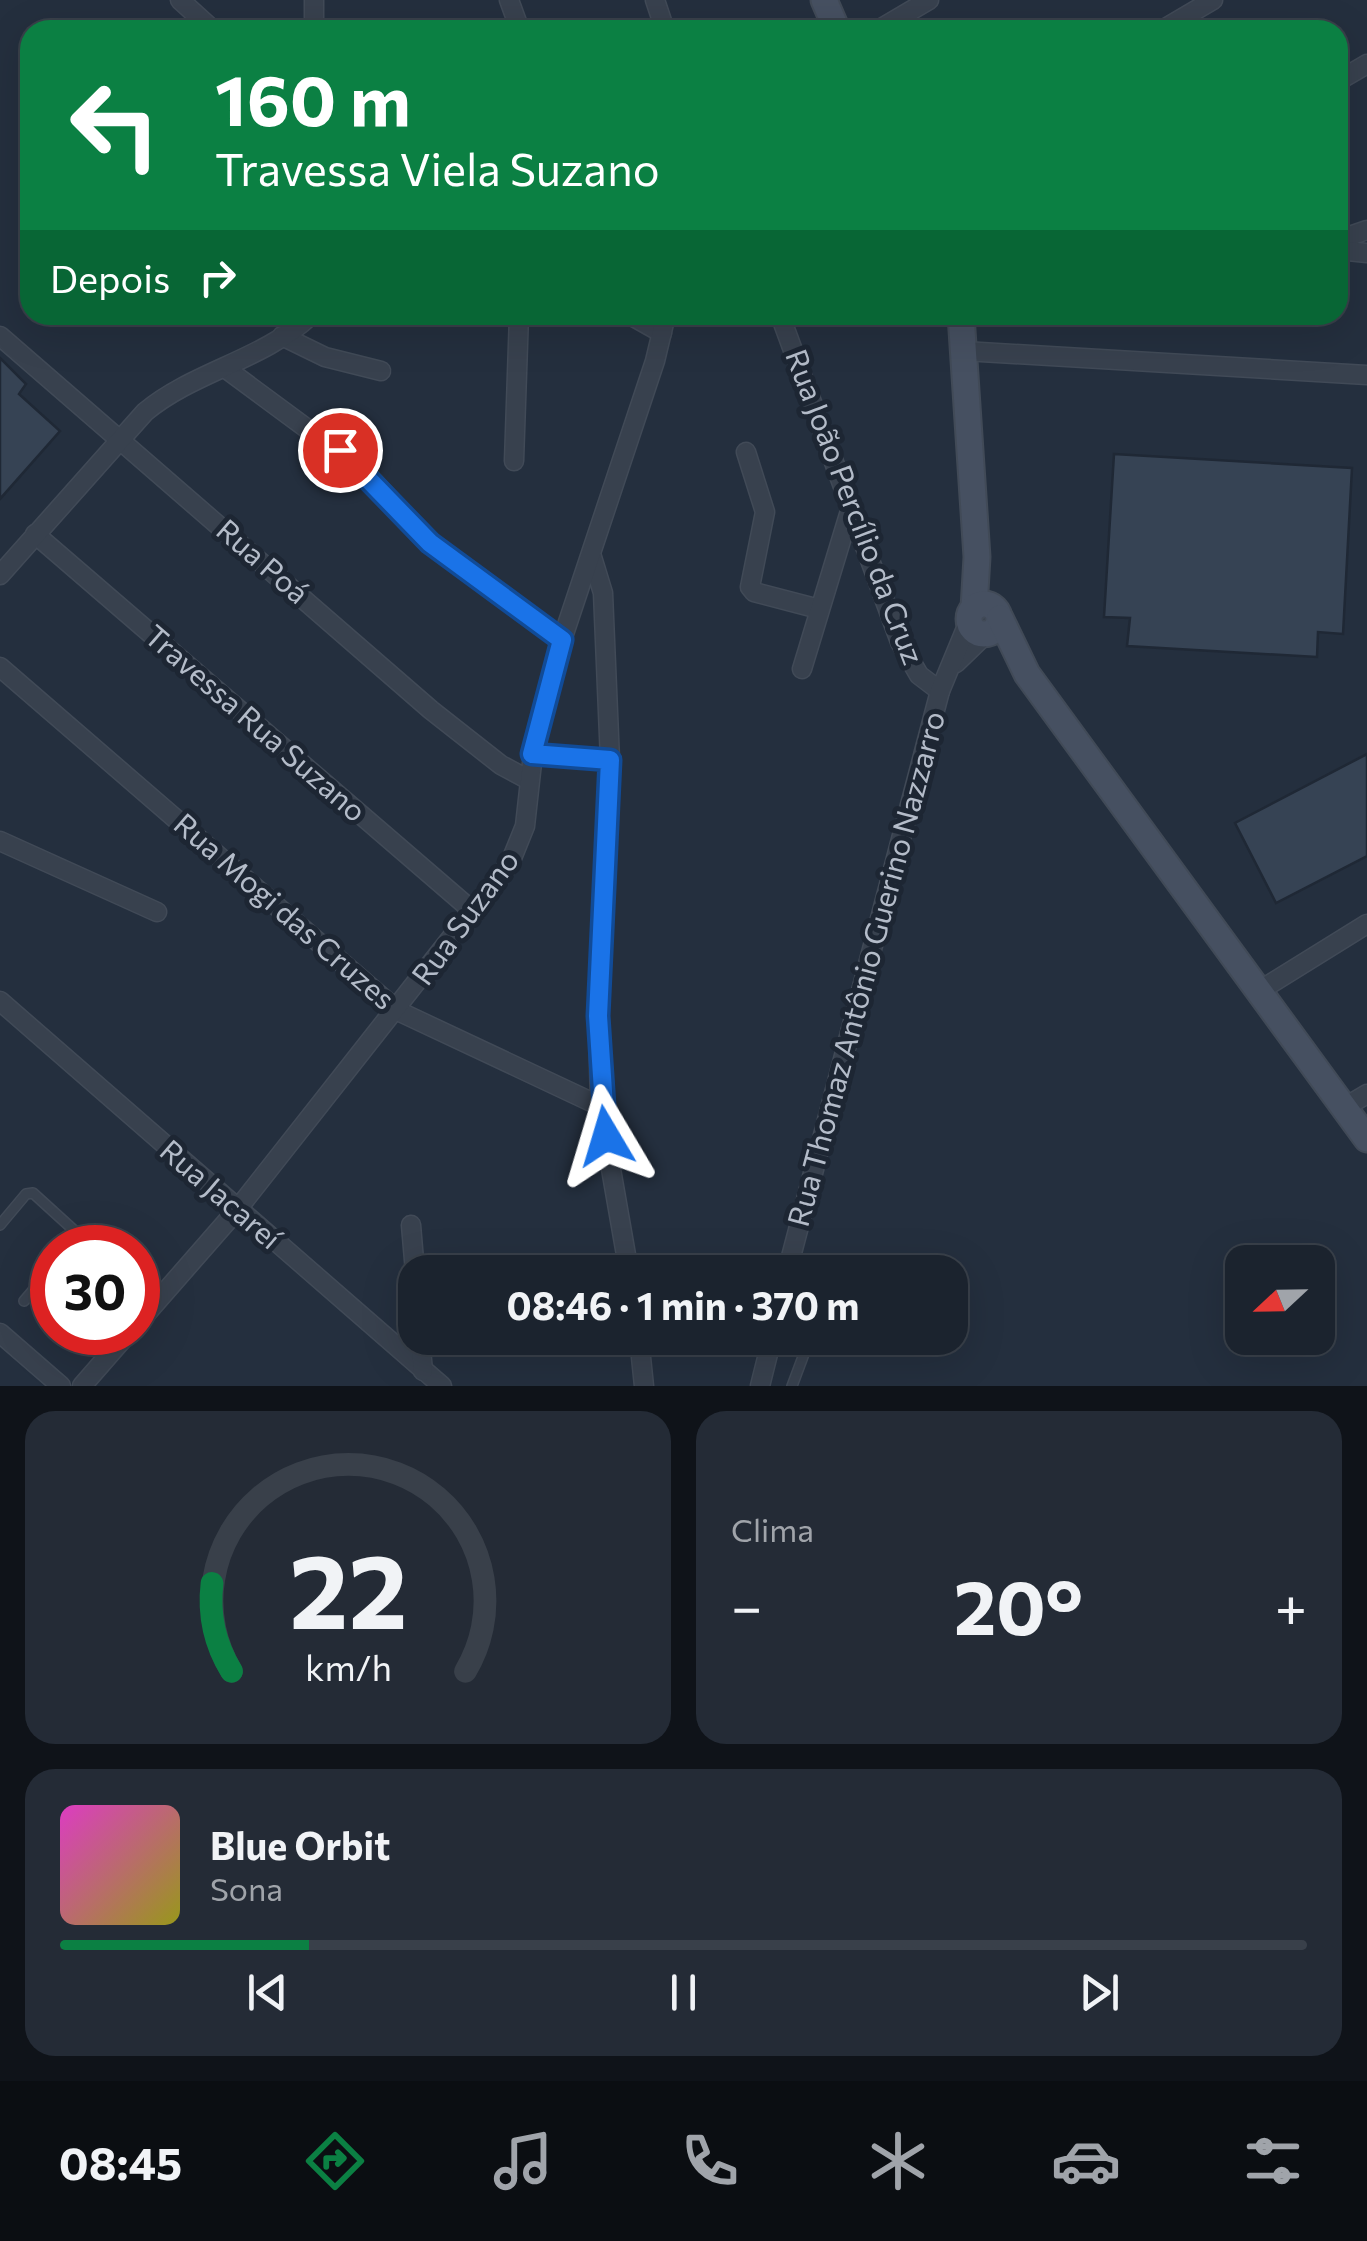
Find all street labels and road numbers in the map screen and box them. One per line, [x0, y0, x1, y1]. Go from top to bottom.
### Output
street label: Rua João Percílio da Cruz [779, 343, 933, 669]
street label: Rua Poá [210, 510, 317, 610]
street label: Travessa Rua Suzano [138, 616, 375, 828]
street label: Rua Thomaz Antônio Guerino Nazzarro [778, 707, 951, 1230]
street label: Rua Mogi das Cruzes [168, 804, 404, 1016]
street label: Rua Suzano [403, 842, 525, 991]
street label: Rua Jacareí [154, 1131, 291, 1256]

